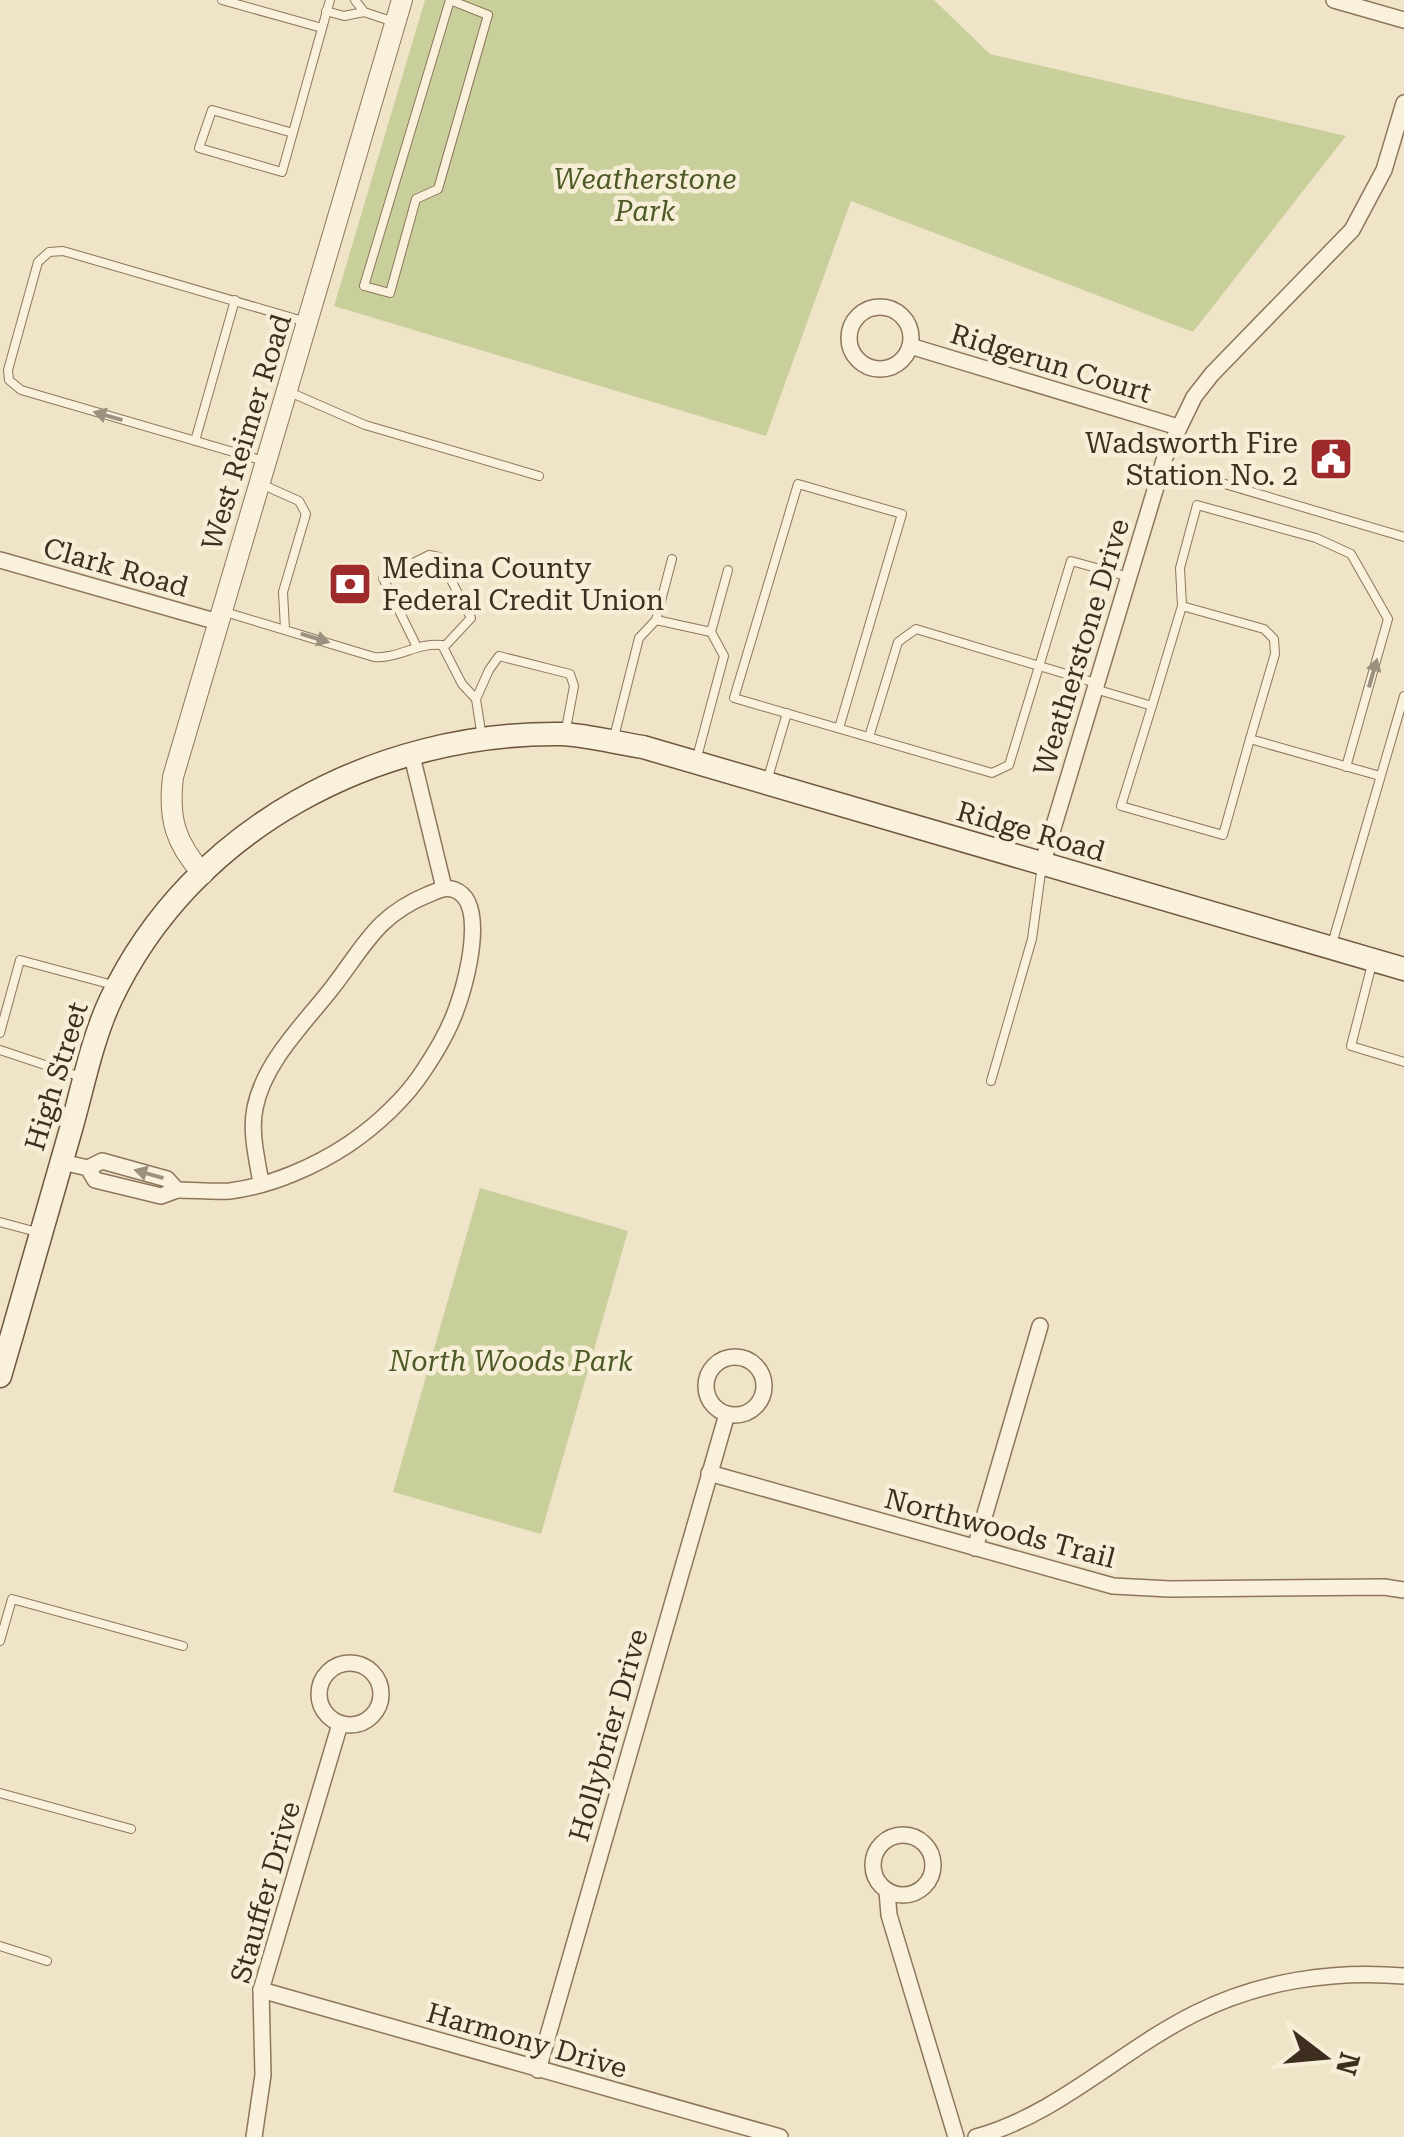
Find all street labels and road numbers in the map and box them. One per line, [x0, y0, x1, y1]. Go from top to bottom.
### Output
street label: West Reimer Road [195, 310, 298, 554]
street label: Ridgerun Court [946, 317, 1155, 410]
street label: Weatherstone Drive [1027, 515, 1136, 780]
street label: Clark Road [40, 531, 192, 604]
street label: Ridge Road [953, 795, 1109, 868]
street label: High Street [18, 998, 95, 1154]
street label: Northwoods Trail [881, 1482, 1119, 1575]
street label: Hollybrier Drive [562, 1625, 655, 1845]
street label: Stauffer Drive [224, 1798, 307, 1987]
street label: Harmony Drive [423, 1996, 631, 2085]

